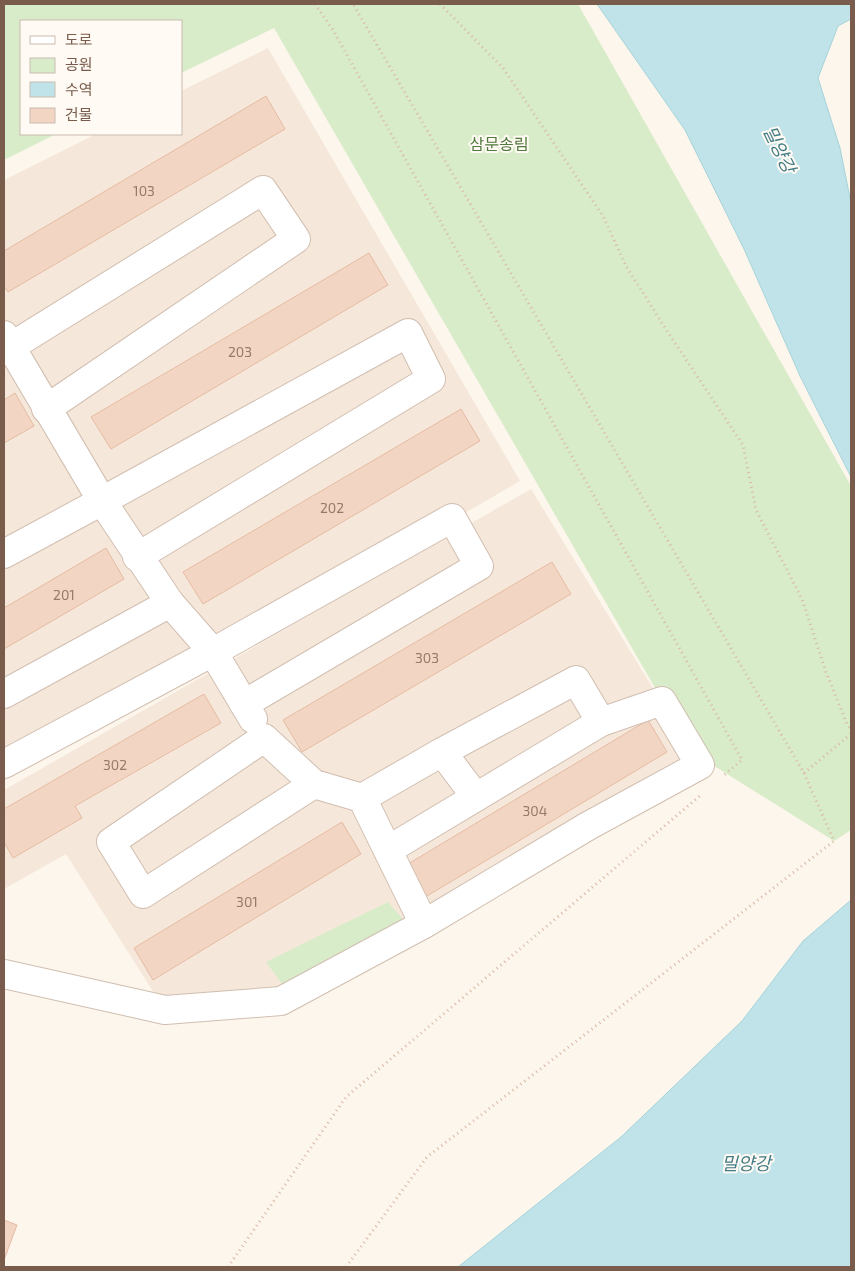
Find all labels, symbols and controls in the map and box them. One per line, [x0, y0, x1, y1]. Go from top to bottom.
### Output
legend [20, 20, 182, 135]
text: 도로 [65, 30, 93, 48]
text: 공원 [65, 55, 93, 73]
text: 수역 [65, 80, 93, 98]
text: 건물 [65, 105, 93, 123]
water label: 밀양강 [759, 122, 802, 178]
park label: 삼문송림 [470, 134, 528, 153]
house number: 103 [133, 182, 155, 199]
house number: 203 [228, 343, 252, 360]
house number: 202 [320, 499, 344, 516]
house number: 201 [53, 586, 75, 603]
house number: 303 [415, 649, 439, 666]
house number: 302 [103, 756, 127, 773]
house number: 304 [523, 802, 547, 819]
house number: 301 [236, 893, 258, 910]
water label: 밀양강 [721, 1152, 773, 1174]

